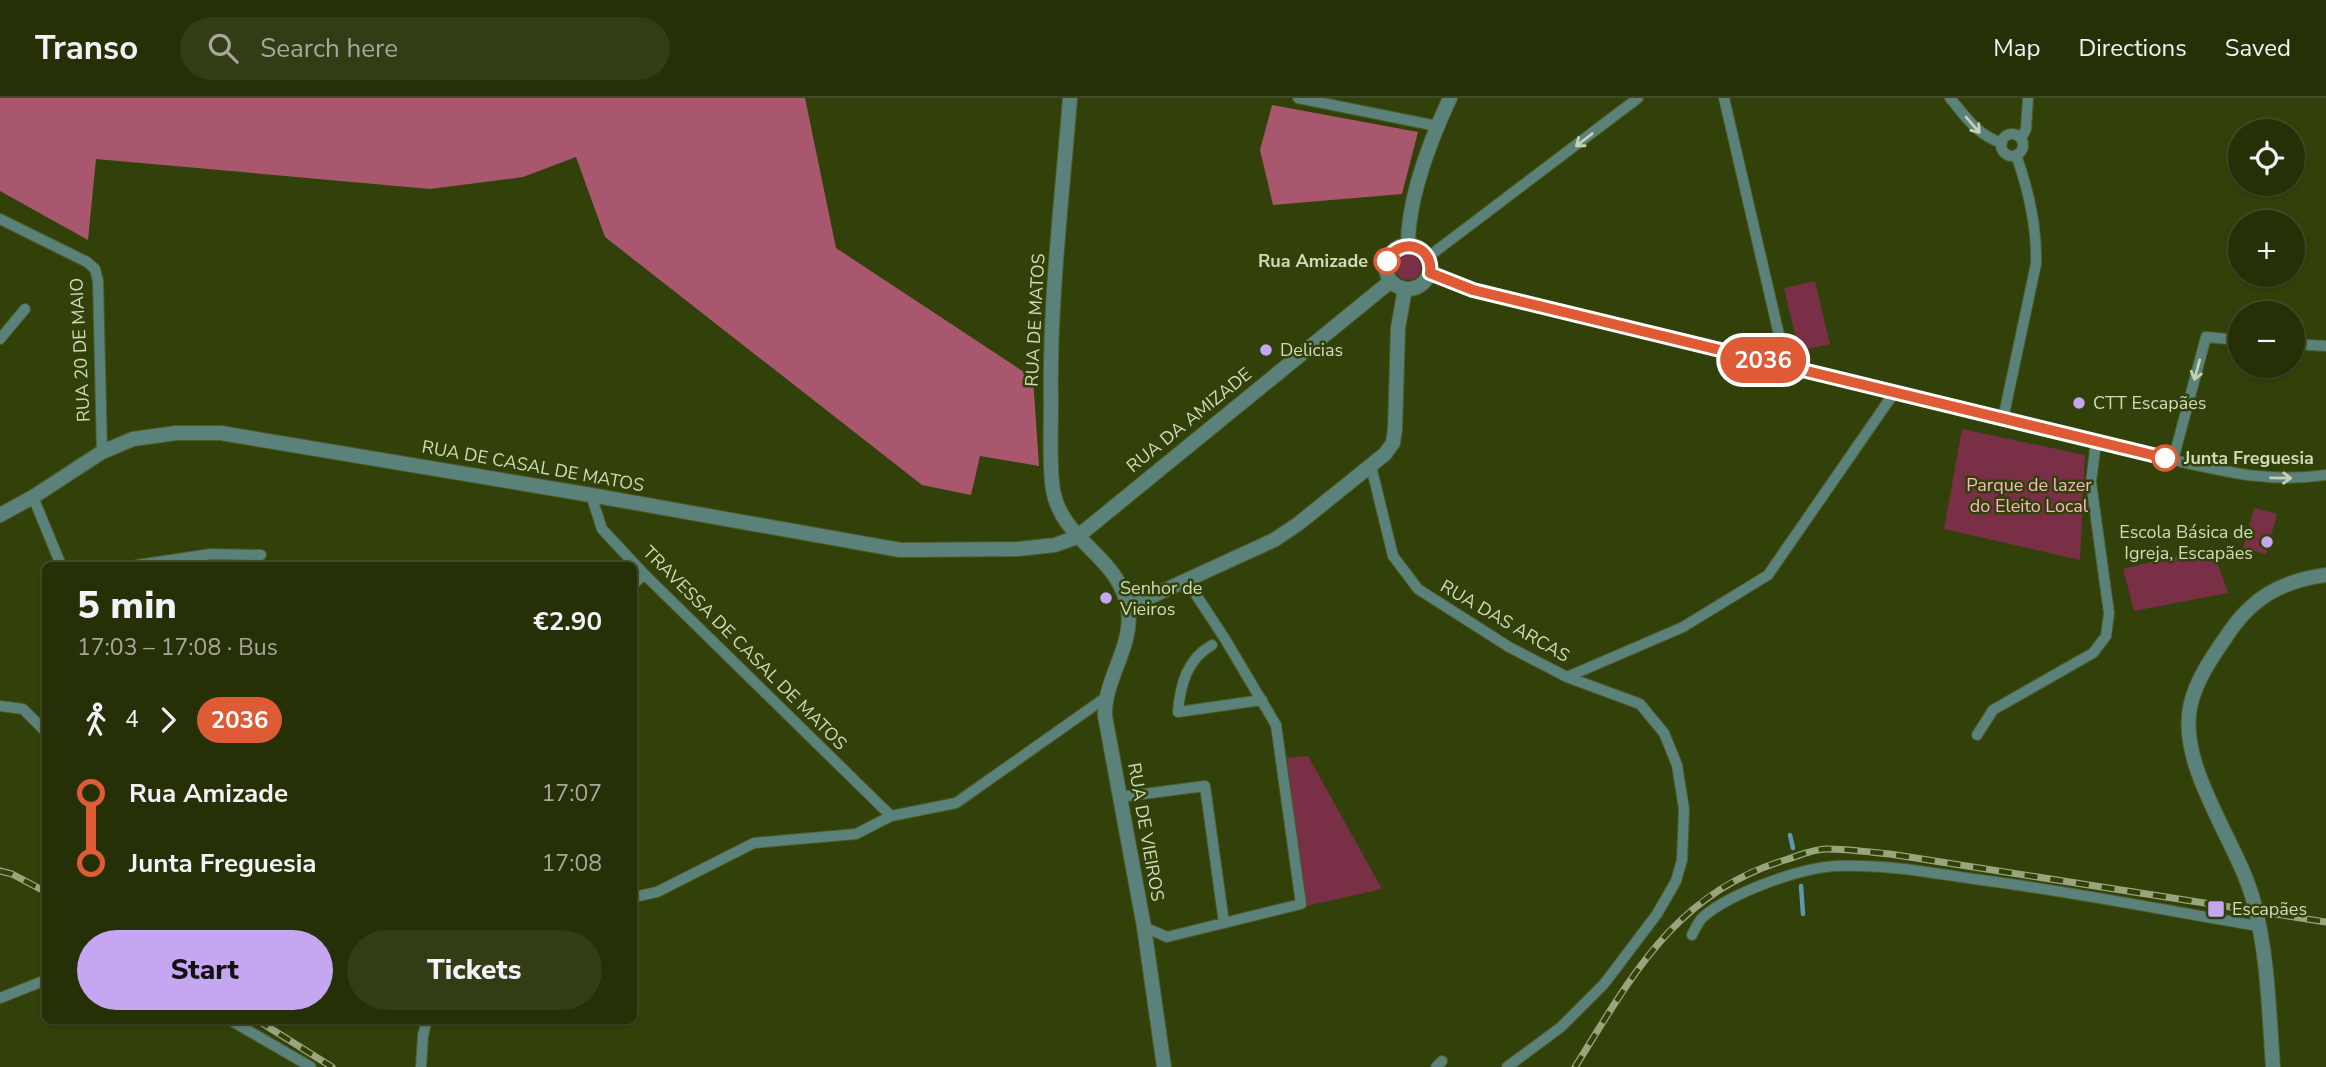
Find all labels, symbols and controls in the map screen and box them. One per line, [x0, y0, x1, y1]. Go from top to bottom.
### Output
search box [180, 17, 670, 80]
text: Transo [35, 26, 138, 71]
icon: search [204, 29, 242, 67]
text: Search here [260, 31, 398, 66]
text: Map [1993, 32, 2040, 64]
text: Directions [2078, 32, 2187, 64]
text: Saved [2225, 32, 2291, 64]
one-way arrow [1965, 116, 1981, 134]
map controls [2228, 119, 2305, 378]
button: locate [2228, 119, 2305, 196]
one-way arrow [1575, 132, 1593, 147]
button: + [2228, 210, 2305, 287]
marker: Rua Amizade [1374, 248, 1400, 274]
place label: Rua Amizade [1258, 249, 1368, 273]
street label: RUA DE MATOS [1020, 253, 1050, 387]
street label: RUA 20 DE MAIO [64, 277, 96, 423]
button: − [2228, 301, 2305, 378]
line badge: 2036 [1714, 337, 1812, 383]
place label: Delicias [1280, 338, 1343, 362]
marker: Delicias [1258, 342, 1274, 358]
text: 2036 [1734, 344, 1792, 376]
one-way arrow [2190, 358, 2203, 380]
street label: RUA DA AMIZADE [1122, 362, 1256, 478]
place label: CTT Escapães [2093, 391, 2207, 415]
marker: CTT Escapães [2071, 395, 2087, 411]
street label: RUA DE CASAL DE MATOS [420, 435, 646, 497]
marker: Junta Freguesia [2152, 445, 2178, 471]
place label: Junta Freguesia [2183, 446, 2314, 470]
one-way arrow [2269, 471, 2292, 485]
park label: Parque de lazer do Eleito Local [1966, 473, 2092, 518]
place label: Escola Básica de Igreja, Escapães [2119, 520, 2253, 565]
marker: Escola Básica de Igreja, Escapães [2259, 534, 2275, 550]
street label: TRAVESSA DE CASAL DE MATOS [638, 541, 852, 755]
street label: RUA DAS ARCAS [1436, 574, 1574, 668]
place label: Senhor de Vieiros [1119, 576, 1202, 621]
text: 5 min [77, 580, 177, 631]
marker: Senhor de Vieiros [1098, 590, 1114, 606]
text: €2.90 [533, 604, 602, 639]
text: 17:03 – 17:08 · Bus [77, 632, 278, 663]
icon: walk [77, 701, 115, 739]
icon: forward [149, 701, 187, 739]
text: 4 [125, 704, 139, 735]
text: 2036 [211, 704, 268, 736]
street label: RUA DE VIEIROS [1122, 761, 1170, 903]
text: Rua Amizade [129, 776, 288, 811]
text: 17:07 [542, 778, 602, 809]
text: Junta Freguesia [129, 846, 317, 881]
text: 17:08 [542, 848, 602, 879]
place label: Escapães [2232, 897, 2307, 921]
marker: Escapães [2206, 899, 2226, 919]
button: Start [77, 930, 333, 1010]
button: Tickets [347, 930, 602, 1010]

